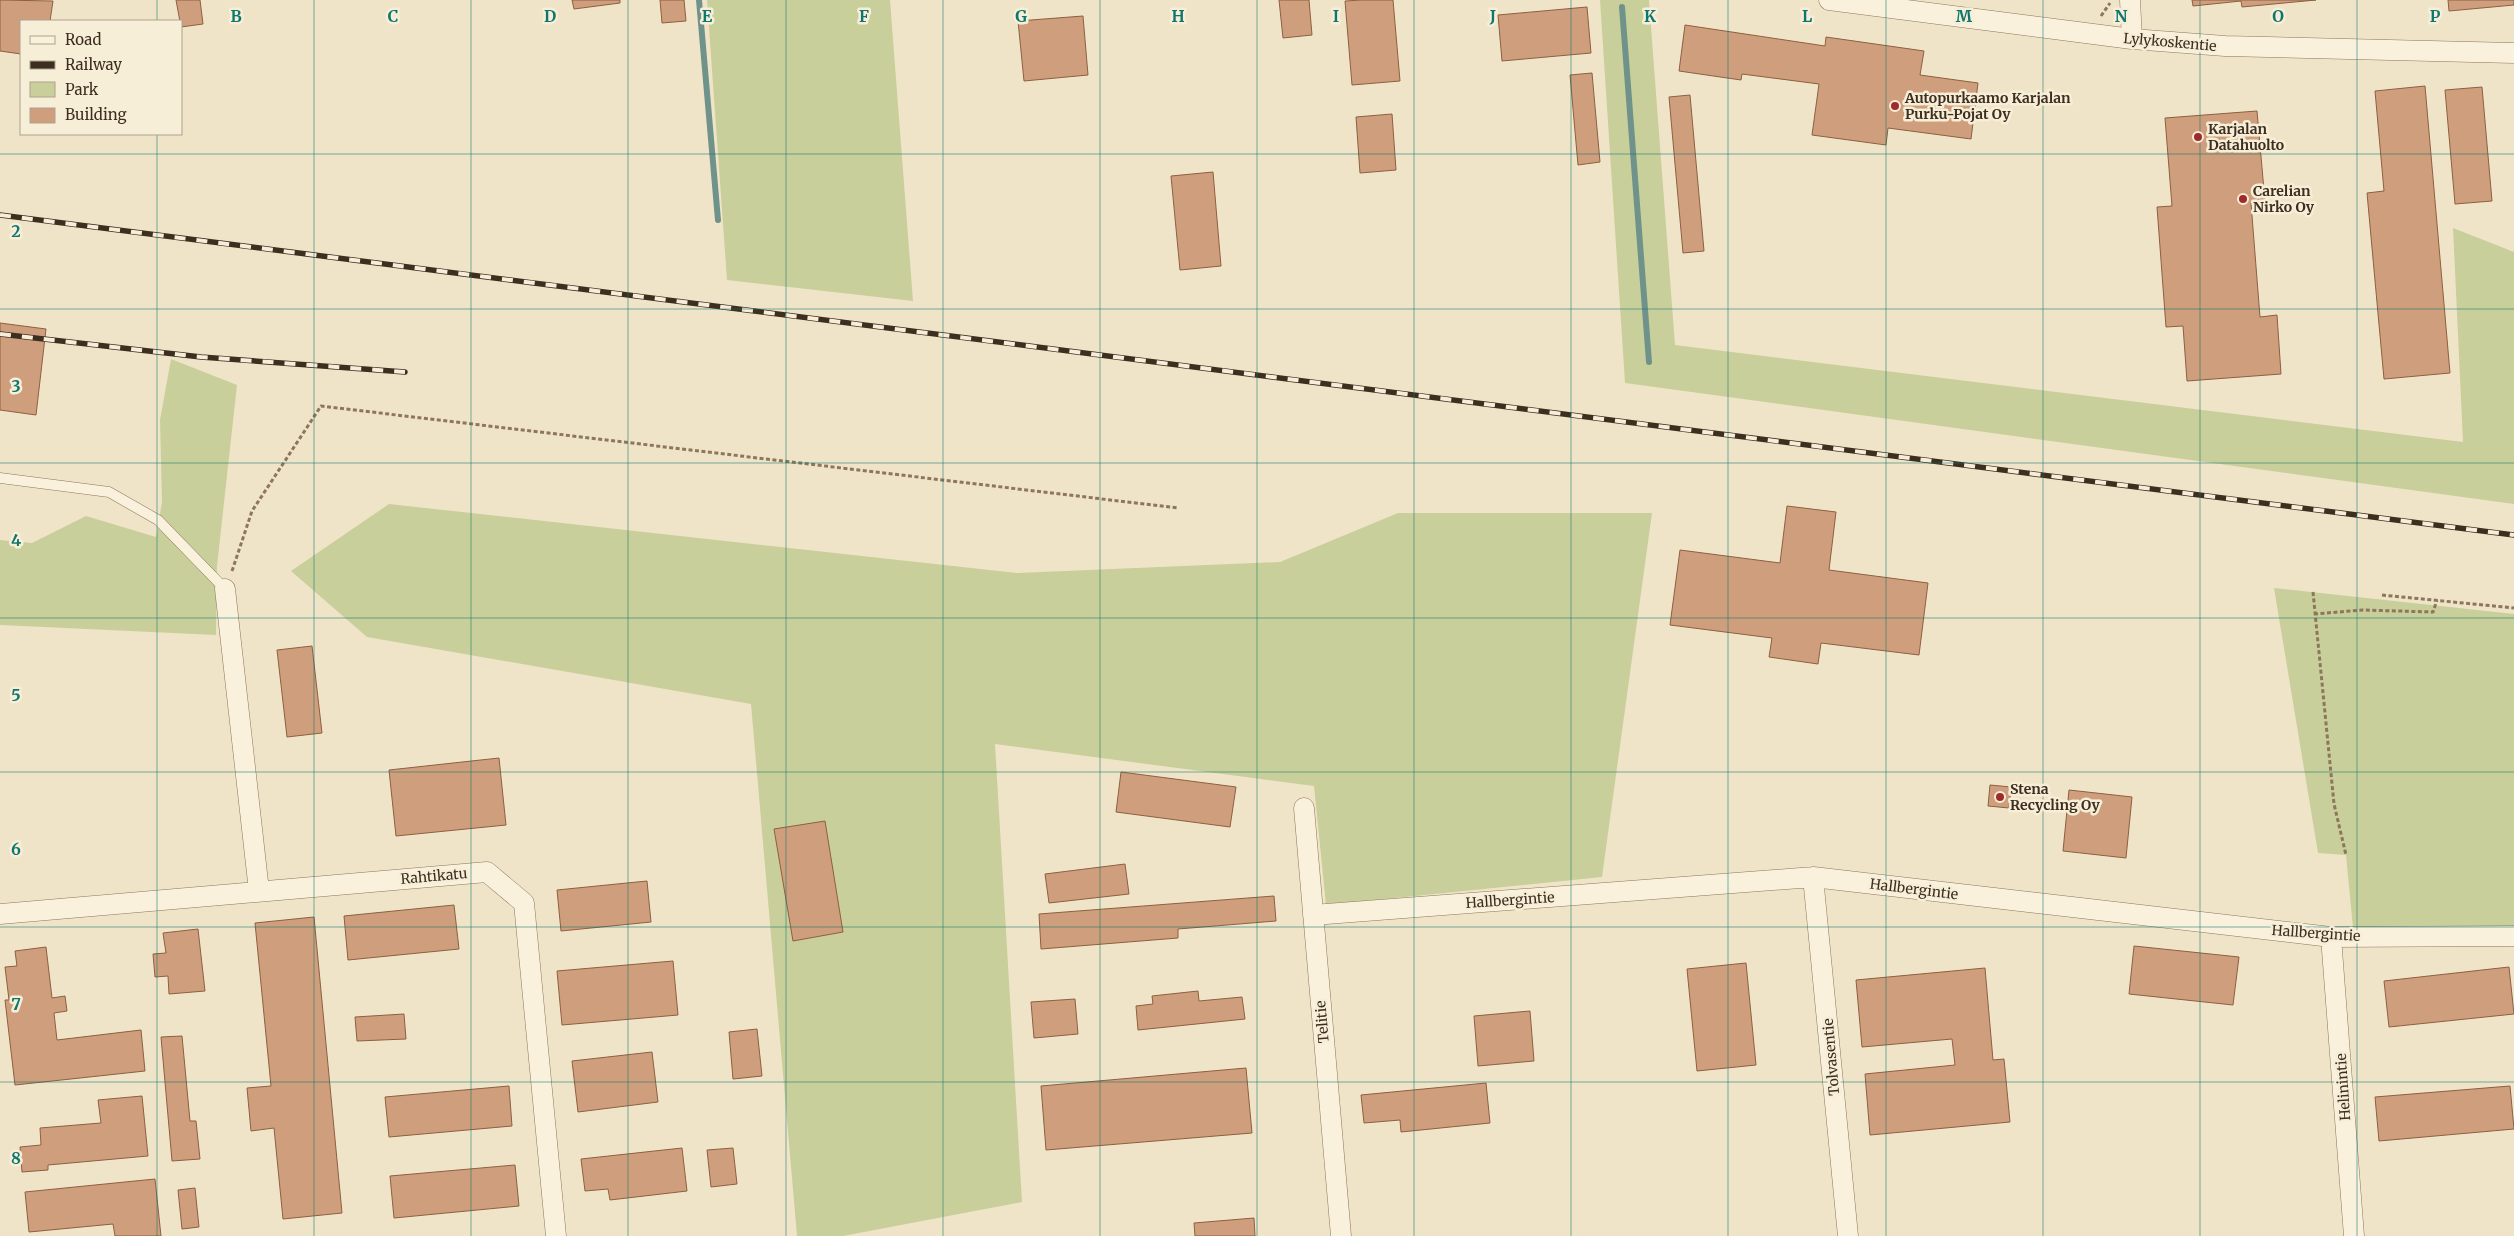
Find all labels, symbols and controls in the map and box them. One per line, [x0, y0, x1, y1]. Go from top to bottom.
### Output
text: B [230, 6, 242, 26]
text: C [388, 6, 398, 26]
text: D [544, 6, 556, 26]
text: E [702, 6, 713, 26]
text: F [859, 6, 869, 26]
text: G [1015, 6, 1027, 26]
text: H [1171, 6, 1185, 26]
text: I [1333, 6, 1339, 26]
text: J [1489, 6, 1496, 26]
text: K [1644, 6, 1656, 26]
text: L [1802, 6, 1812, 26]
text: M [1956, 6, 1973, 26]
text: N [2115, 6, 2128, 26]
text: O [2272, 6, 2284, 26]
text: P [2430, 6, 2441, 26]
legend [20, 20, 182, 135]
street label: Lylykoskentie [2123, 29, 2217, 55]
text: Road [65, 30, 101, 49]
text: Railway [65, 55, 122, 74]
text: Park [65, 80, 99, 99]
place label: Autopurkaamo Karjalan Purku-Pojat Oy [1904, 89, 2071, 123]
marker: Autopurkaamo Karjalan Purku-Pojat Oy [1889, 100, 1901, 112]
text: Building [65, 105, 127, 124]
place label: Karjalan Datahuolto [2208, 120, 2284, 154]
marker: Karjalan Datahuolto [2192, 131, 2204, 143]
place label: Carelian Nirko Oy [2253, 182, 2315, 216]
marker: Carelian Nirko Oy [2237, 193, 2249, 205]
text: 2 [11, 221, 21, 241]
text: 3 [11, 376, 21, 396]
text: 4 [11, 530, 21, 550]
text: 5 [11, 685, 21, 705]
place label: Stena Recycling Oy [2010, 780, 2101, 814]
marker: Stena Recycling Oy [1994, 791, 2006, 803]
text: 6 [11, 839, 21, 859]
street label: Rahtikatu [400, 864, 468, 888]
street label: Hallbergintie [1869, 875, 1959, 903]
street label: Hallbergintie [1465, 888, 1555, 912]
street label: Hallbergintie [2271, 921, 2361, 945]
text: 7 [11, 994, 21, 1014]
street label: Telitie [1311, 1000, 1333, 1044]
street label: Tolvasentie [1819, 1018, 1843, 1096]
street label: Helinintie [2332, 1053, 2354, 1121]
text: 8 [11, 1148, 21, 1168]

